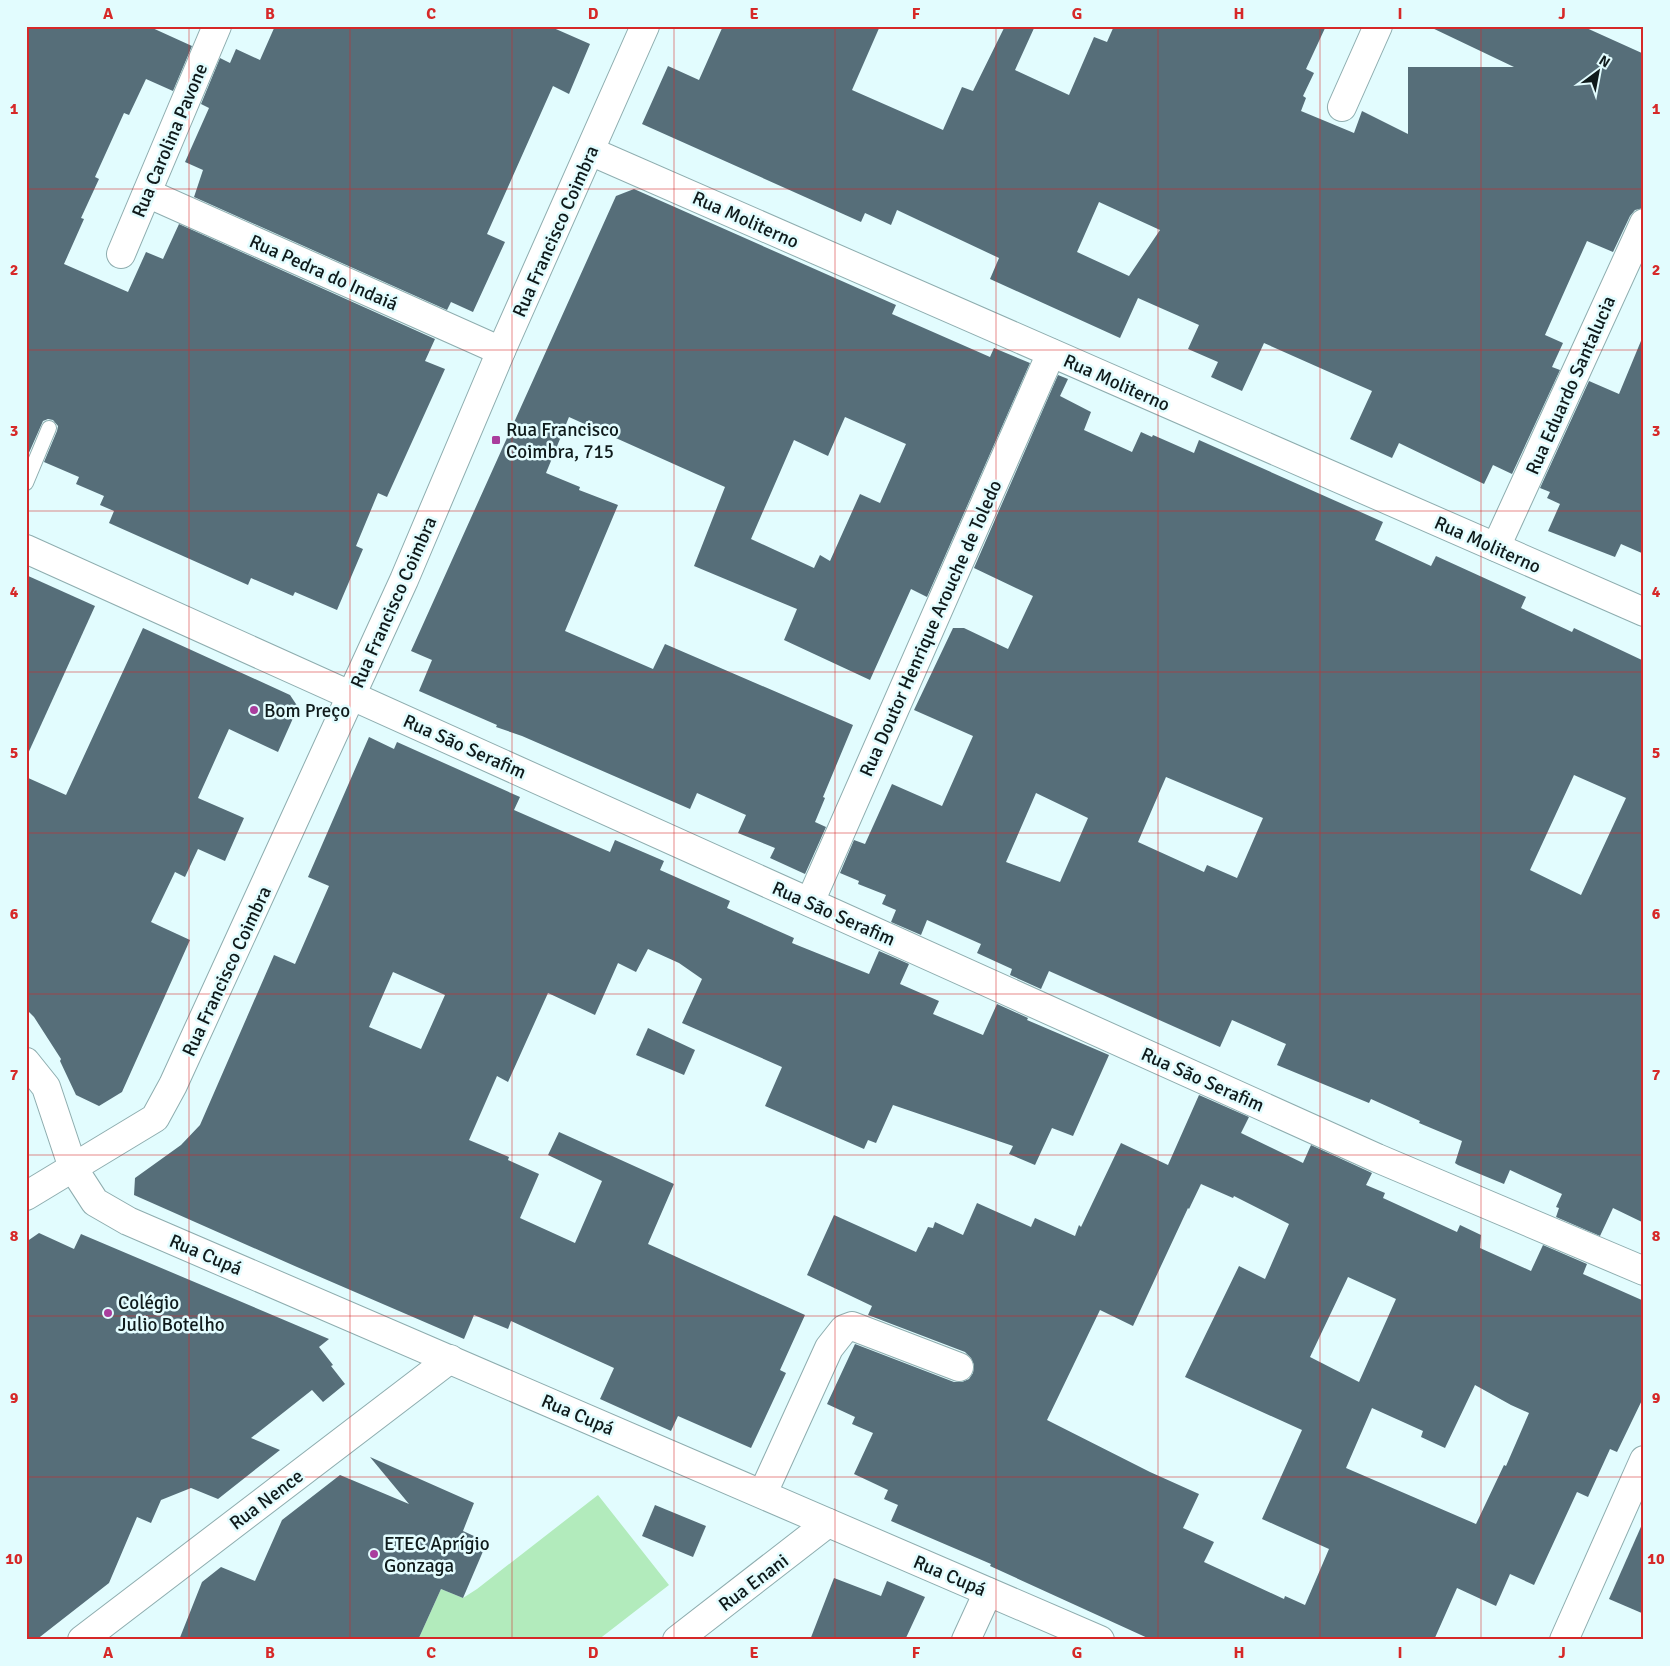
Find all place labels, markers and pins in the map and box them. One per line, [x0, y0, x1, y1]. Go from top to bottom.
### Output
place label: Rua Francisco Coimbra, 715 [506, 418, 619, 464]
marker: Rua Francisco Coimbra, 715 [490, 434, 502, 446]
place label: Bom Preço [264, 699, 350, 723]
marker: Bom Preço [248, 704, 260, 716]
place label: Colégio Julio Botelho [118, 1291, 225, 1337]
marker: Colégio Julio Botelho [102, 1307, 114, 1319]
place label: ETEC Aprígio Gonzaga [384, 1532, 490, 1578]
marker: ETEC Aprígio Gonzaga [368, 1548, 380, 1560]

